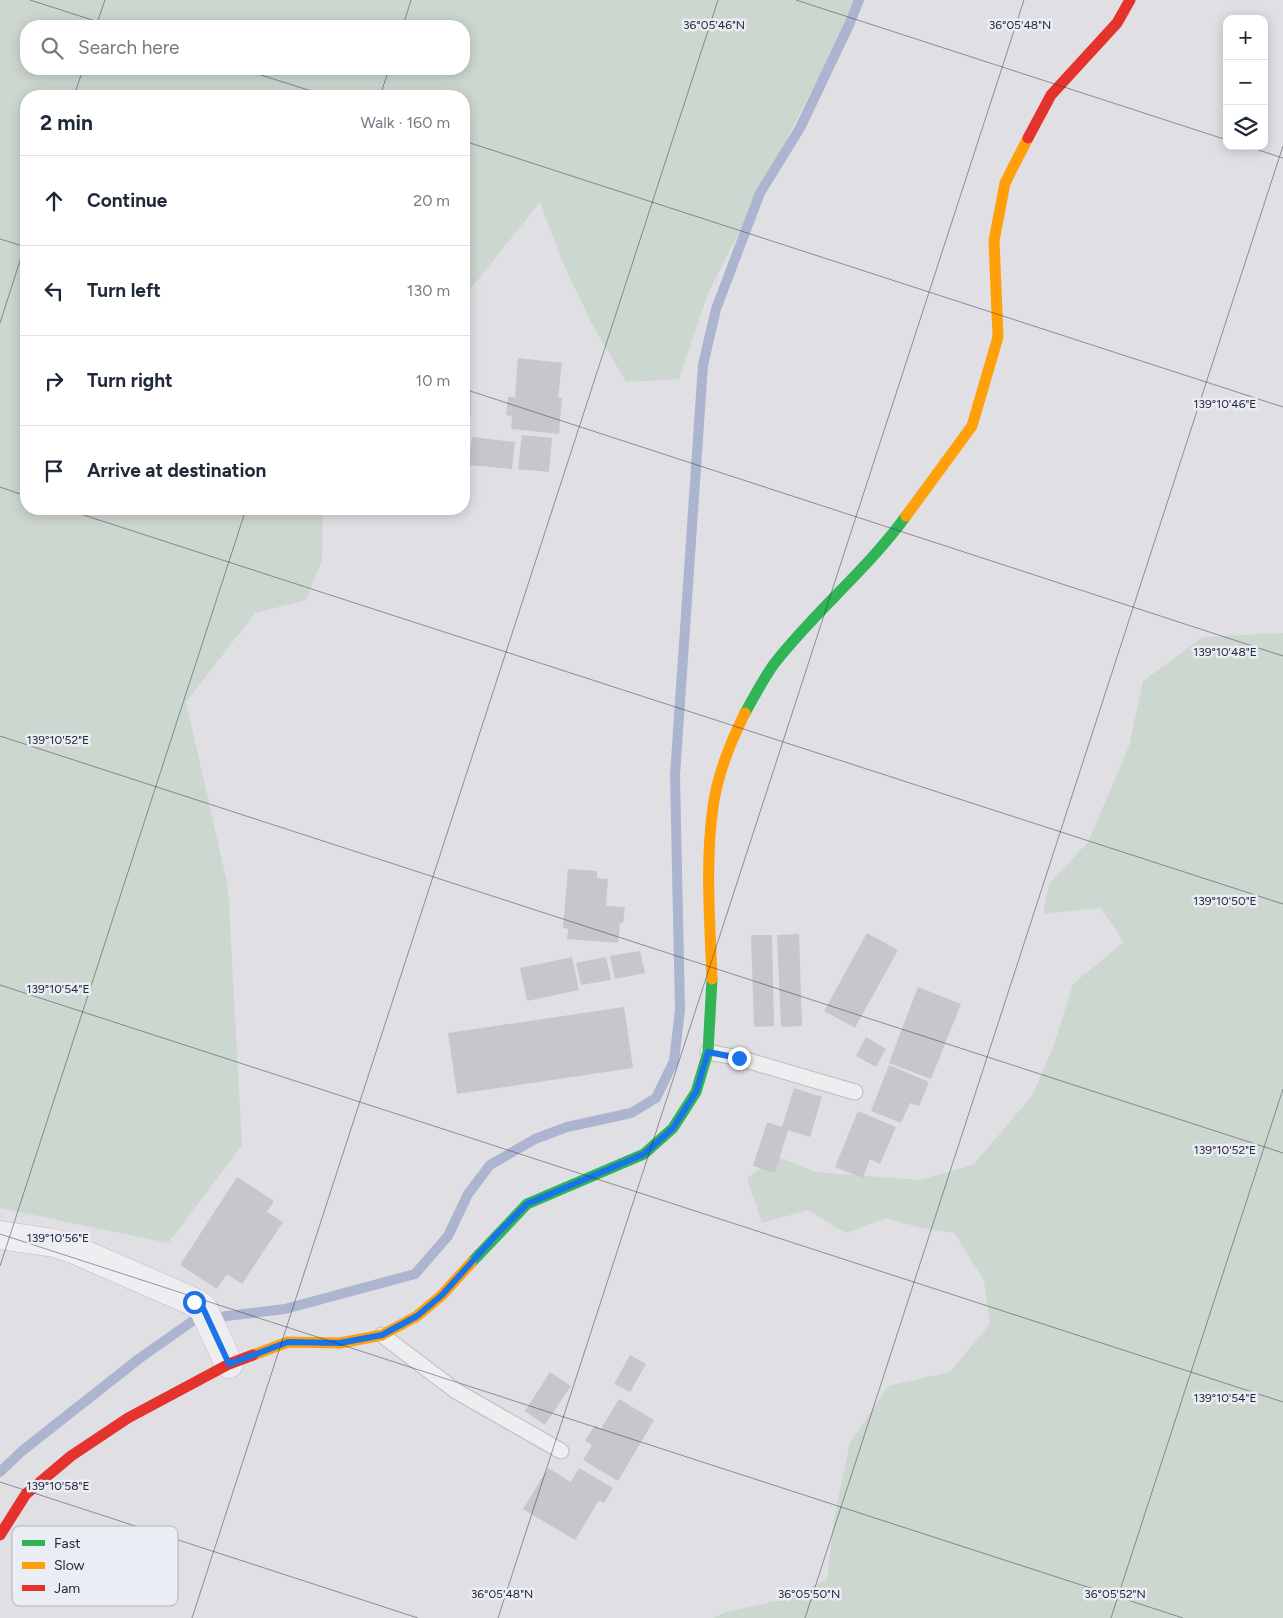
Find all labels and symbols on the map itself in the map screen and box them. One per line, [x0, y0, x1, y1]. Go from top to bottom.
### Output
text: 36°05'46"N [683, 18, 745, 32]
text: 36°05'48"N [989, 18, 1051, 32]
text: 139°10'46"E [1194, 397, 1256, 411]
text: 139°10'48"E [1193, 645, 1257, 659]
text: 139°10'52"E [27, 733, 89, 747]
text: 139°10'50"E [1193, 894, 1257, 908]
text: 139°10'54"E [26, 982, 90, 996]
route end [728, 1047, 751, 1070]
text: 139°10'52"E [1194, 1143, 1256, 1157]
text: 139°10'56"E [27, 1231, 89, 1245]
route start [183, 1291, 206, 1314]
text: 139°10'54"E [1193, 1391, 1257, 1405]
text: 139°10'58"E [27, 1479, 89, 1493]
legend [12, 1526, 178, 1606]
text: Fast [54, 1535, 80, 1552]
text: Slow [54, 1557, 85, 1574]
text: Jam [54, 1580, 80, 1597]
text: 36°05'48"N [471, 1587, 533, 1601]
text: 36°05'50"N [778, 1587, 840, 1601]
text: 36°05'52"N [1084, 1587, 1146, 1601]

